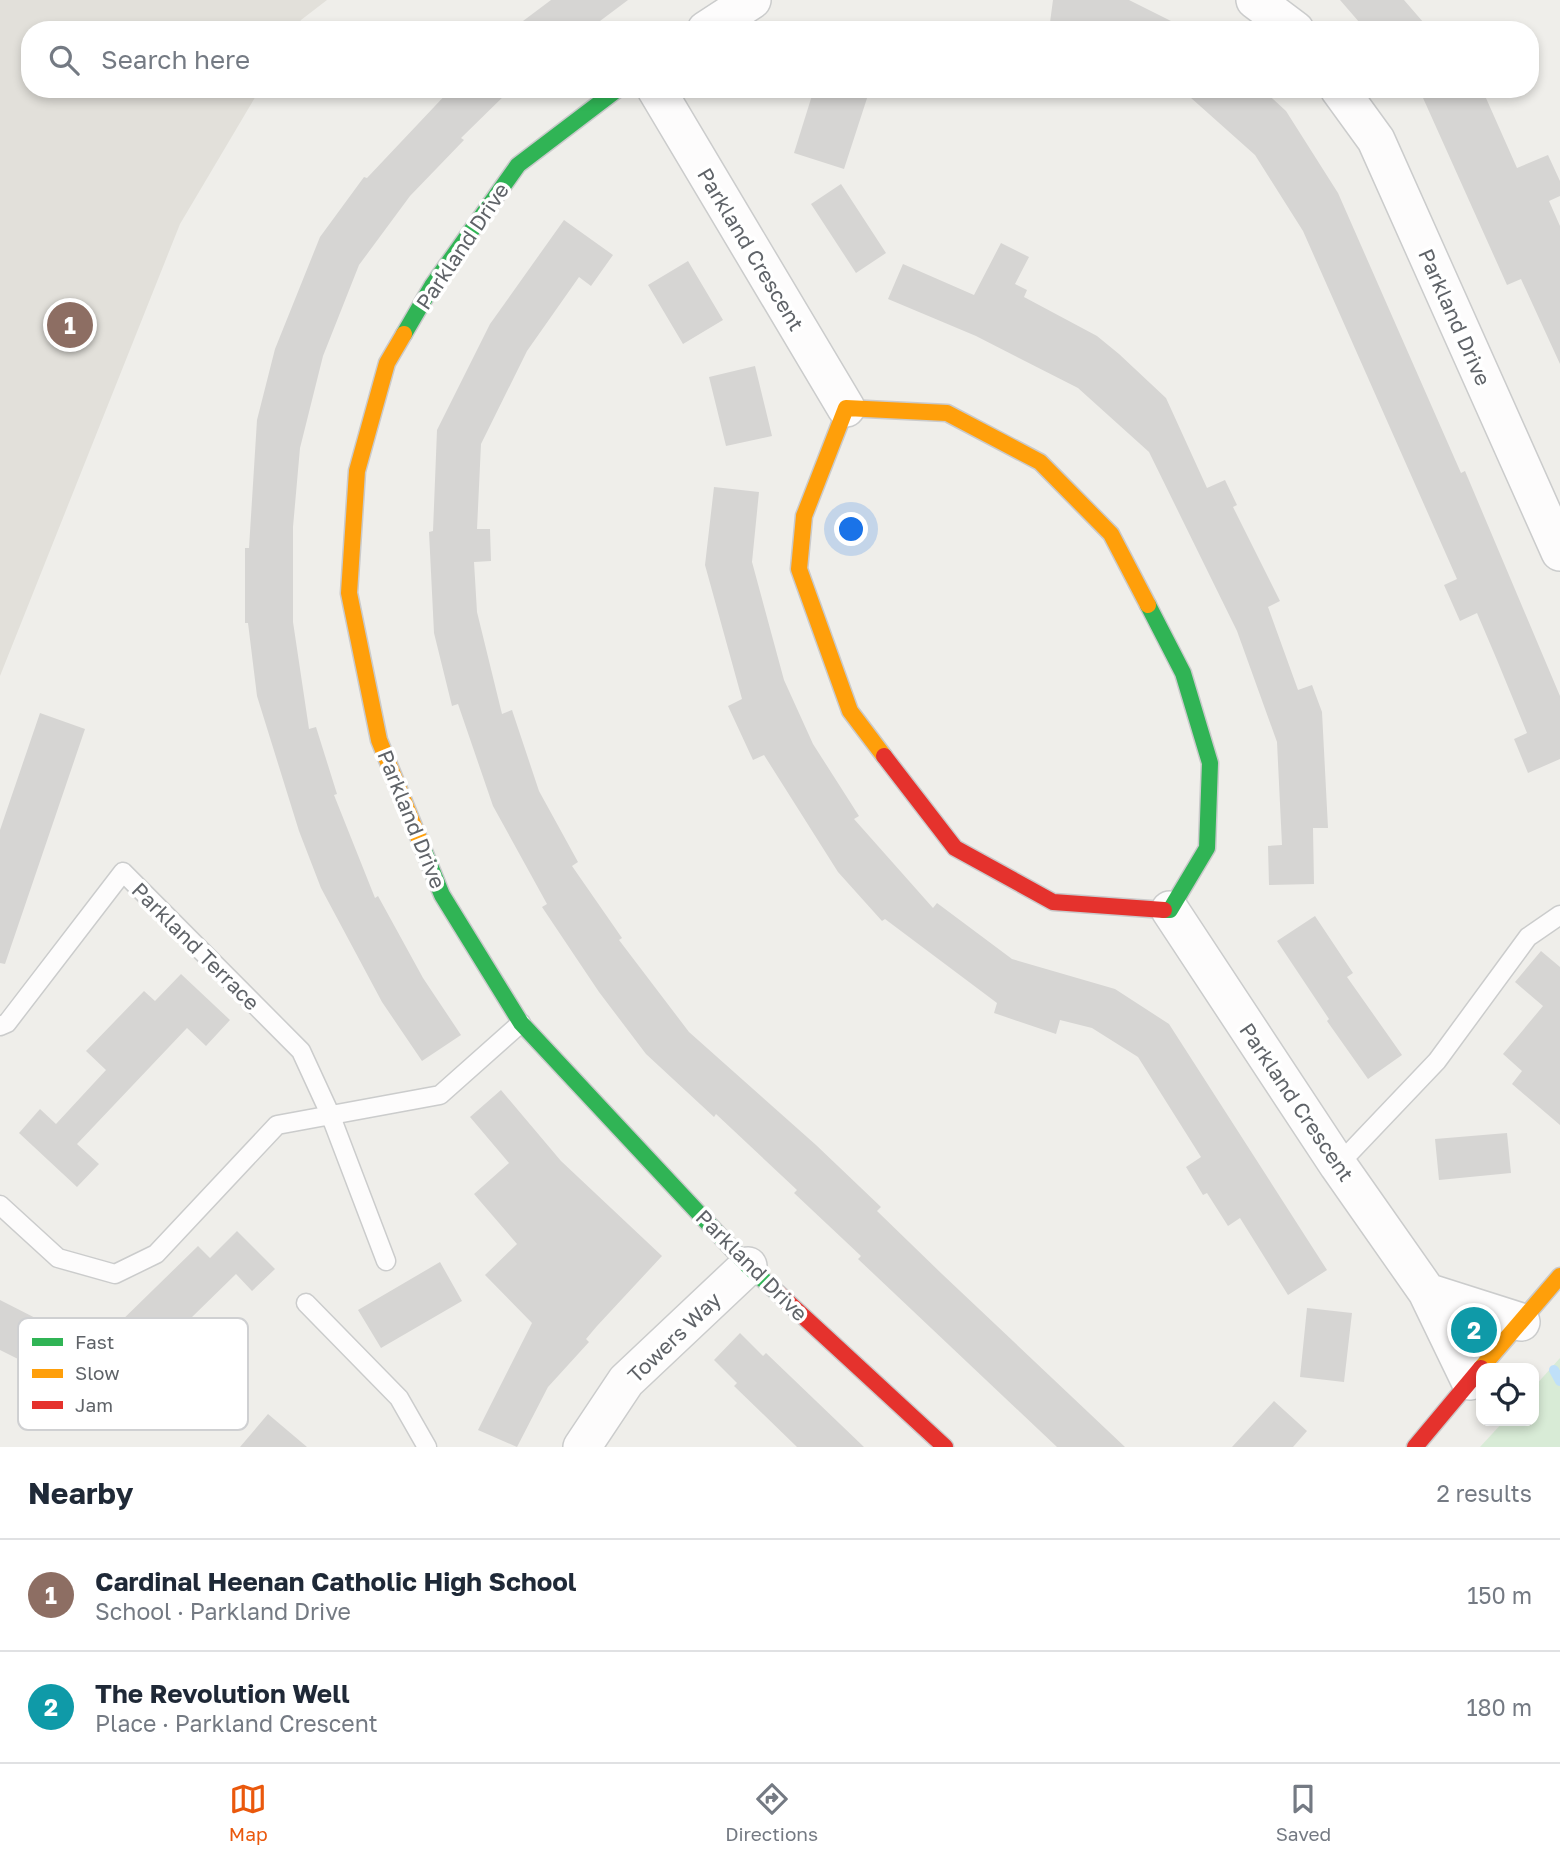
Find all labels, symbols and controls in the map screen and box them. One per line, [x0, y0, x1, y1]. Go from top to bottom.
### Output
search box [21, 21, 1539, 98]
icon: search [45, 41, 83, 79]
text: Search here [101, 44, 250, 75]
street label: Parkland Crescent [692, 163, 810, 335]
street label: Parkland Drive [410, 178, 514, 314]
street label: Parkland Drive [1413, 244, 1497, 390]
pin: 1 [47, 299, 93, 351]
your location [834, 512, 868, 546]
street label: Parkland Drive [372, 746, 452, 892]
street label: Parkland Terrace [127, 877, 265, 1015]
street label: Parkland Crescent [1234, 1018, 1360, 1186]
street label: Parkland Drive [691, 1204, 813, 1326]
street label: Towers Way [622, 1286, 726, 1388]
pin: 2 [1451, 1304, 1497, 1356]
legend [18, 1318, 248, 1430]
text: Fast [75, 1330, 114, 1353]
text: Slow [75, 1361, 120, 1384]
map controls [1476, 1363, 1539, 1426]
button: locate [1476, 1363, 1539, 1426]
text: Jam [75, 1393, 113, 1416]
text: Nearby [28, 1475, 133, 1511]
text: 2 results [1436, 1479, 1532, 1507]
text: Cardinal Heenan Catholic High School [95, 1566, 577, 1597]
text: 1 [45, 1581, 57, 1609]
text: 150 m [1467, 1581, 1532, 1609]
text: School · Parkland Drive [95, 1597, 351, 1625]
text: The Revolution Well [95, 1678, 350, 1709]
text: 2 [44, 1693, 58, 1721]
text: 180 m [1466, 1693, 1532, 1721]
text: Place · Parkland Crescent [95, 1709, 378, 1737]
tab: Map [229, 1780, 268, 1845]
tab: Directions [725, 1780, 818, 1845]
tab: Saved [1276, 1780, 1331, 1845]

